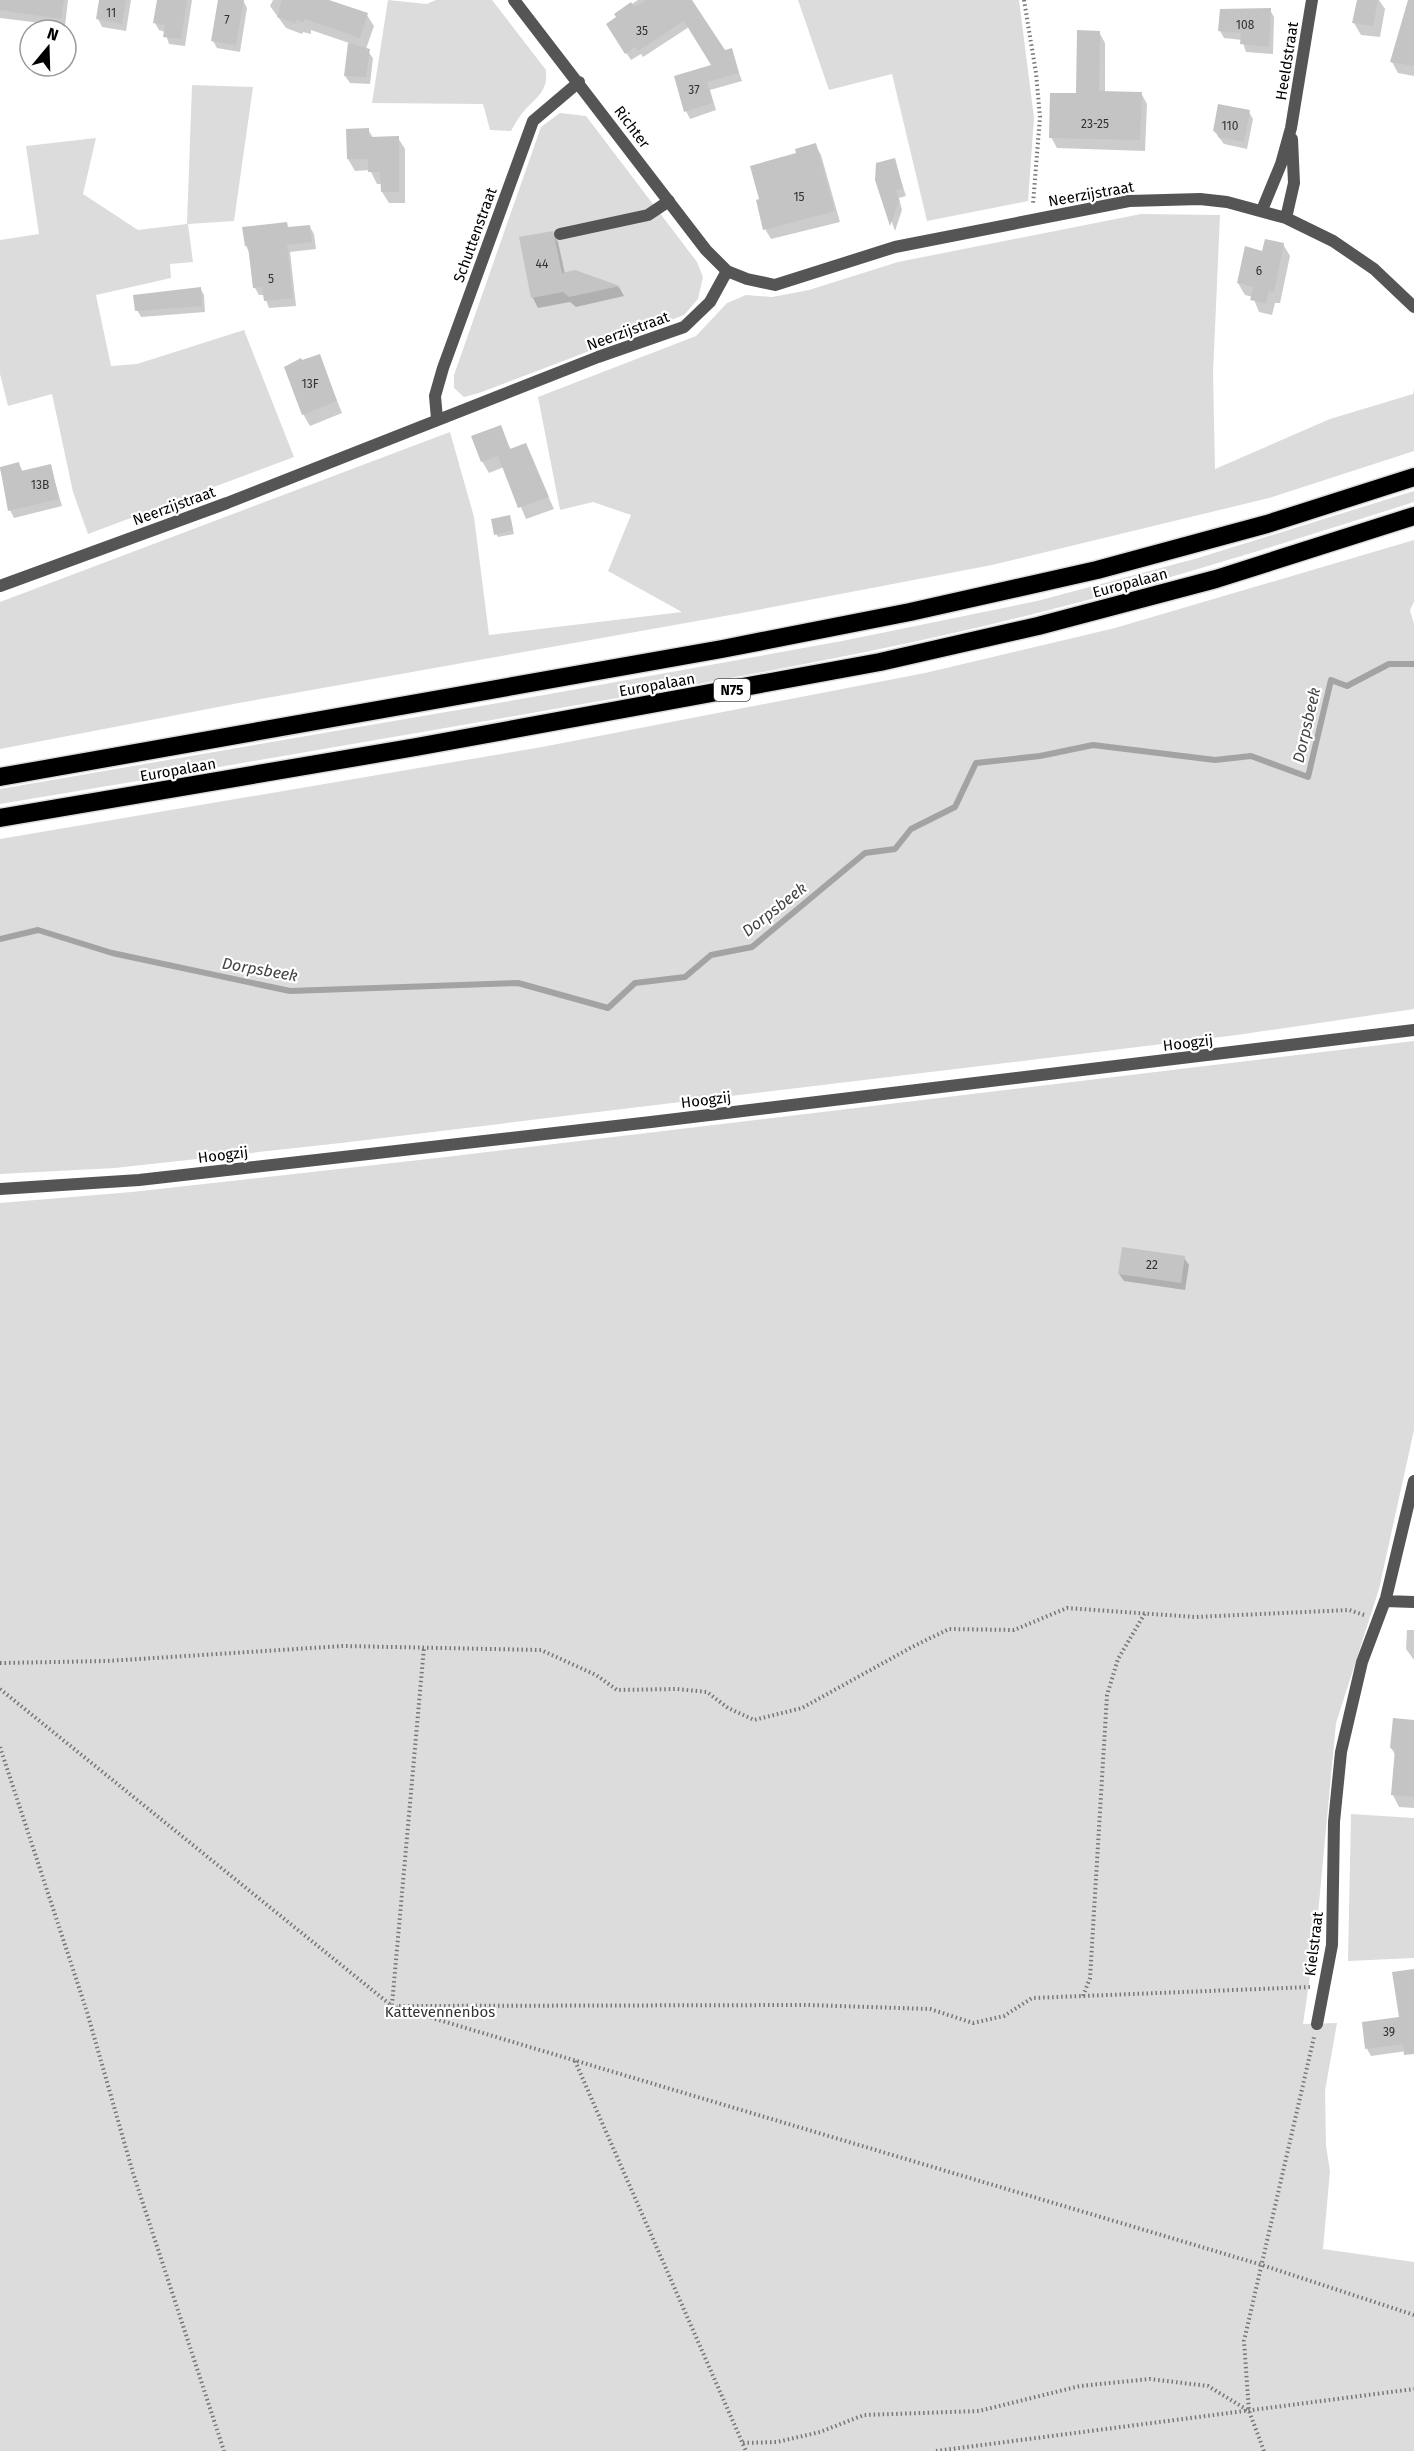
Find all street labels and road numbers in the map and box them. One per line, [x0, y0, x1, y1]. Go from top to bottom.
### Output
street label: Heeldstraat [1272, 20, 1302, 102]
street label: Richter [610, 102, 654, 152]
street label: Neerzijstraat [1047, 178, 1136, 210]
street label: Schuttenstraat [449, 184, 501, 285]
street label: Neerzijstraat [584, 308, 672, 354]
street label: Neerzijstraat [130, 483, 218, 529]
street label: Europalaan [1091, 564, 1169, 602]
street label: Europalaan [618, 669, 696, 701]
road number: N75 [714, 679, 750, 701]
street label: Europalaan [139, 754, 217, 786]
street label: Hoogzij [1162, 1031, 1214, 1055]
street label: Hoogzij [680, 1088, 732, 1112]
street label: Hoogzij [197, 1143, 249, 1167]
street label: Kielstraat [1301, 1910, 1327, 1977]

